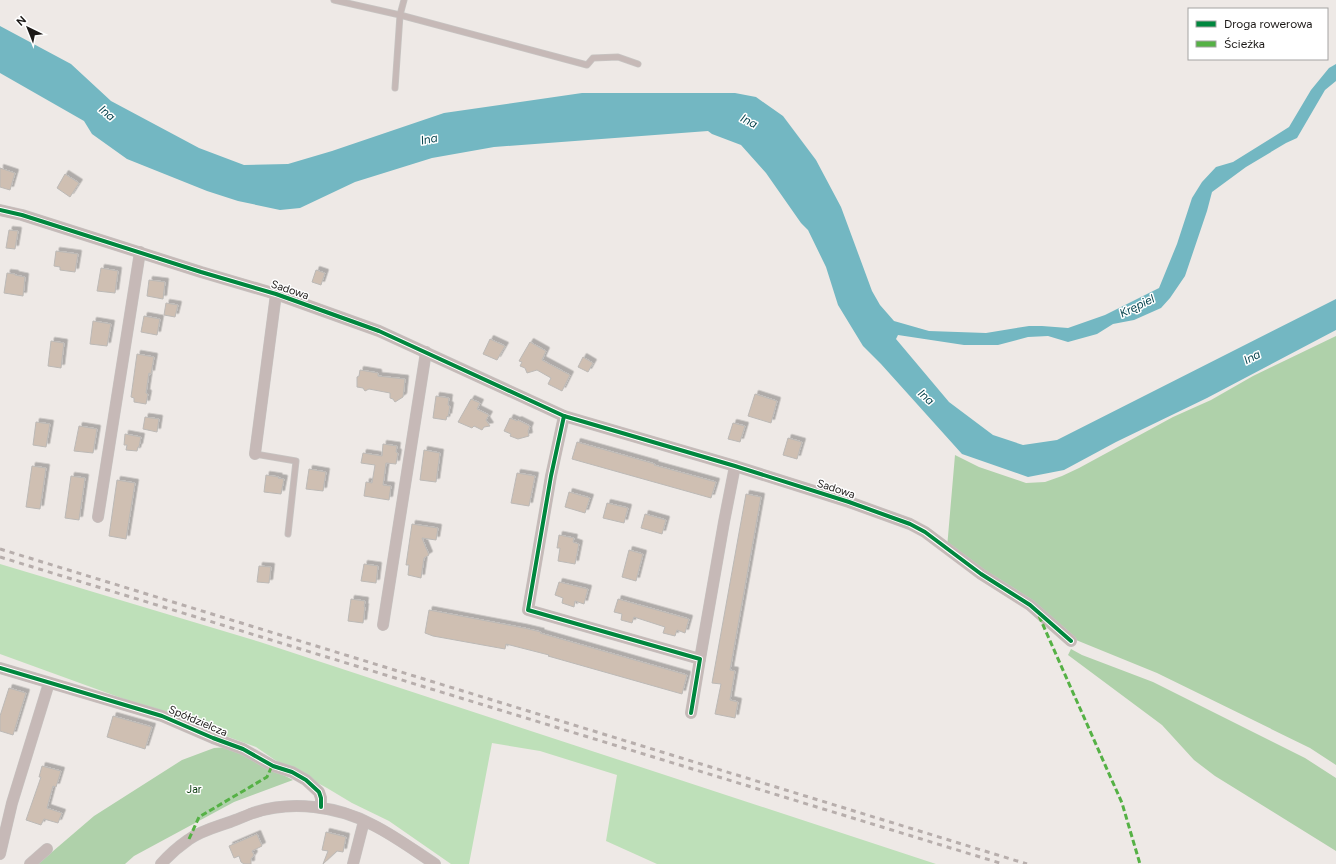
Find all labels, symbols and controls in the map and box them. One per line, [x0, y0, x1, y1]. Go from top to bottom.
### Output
north arrow [8, 8, 48, 48]
legend [1188, 8, 1328, 60]
text: N [14, 13, 29, 29]
text: Droga rowerowa [1224, 17, 1312, 31]
text: Ścieżka [1224, 37, 1265, 51]
water label: Ina [96, 102, 118, 124]
water label: Ina [738, 111, 760, 131]
water label: Ina [419, 131, 439, 147]
street label: Sadowa [269, 277, 311, 303]
water label: Krępiel [1117, 291, 1157, 320]
water label: Ina [1241, 347, 1263, 367]
water label: Ina [915, 386, 937, 408]
street label: Sadowa [815, 477, 857, 501]
street label: Spółdzielcza [167, 703, 229, 739]
park label: Jar [187, 783, 202, 796]

